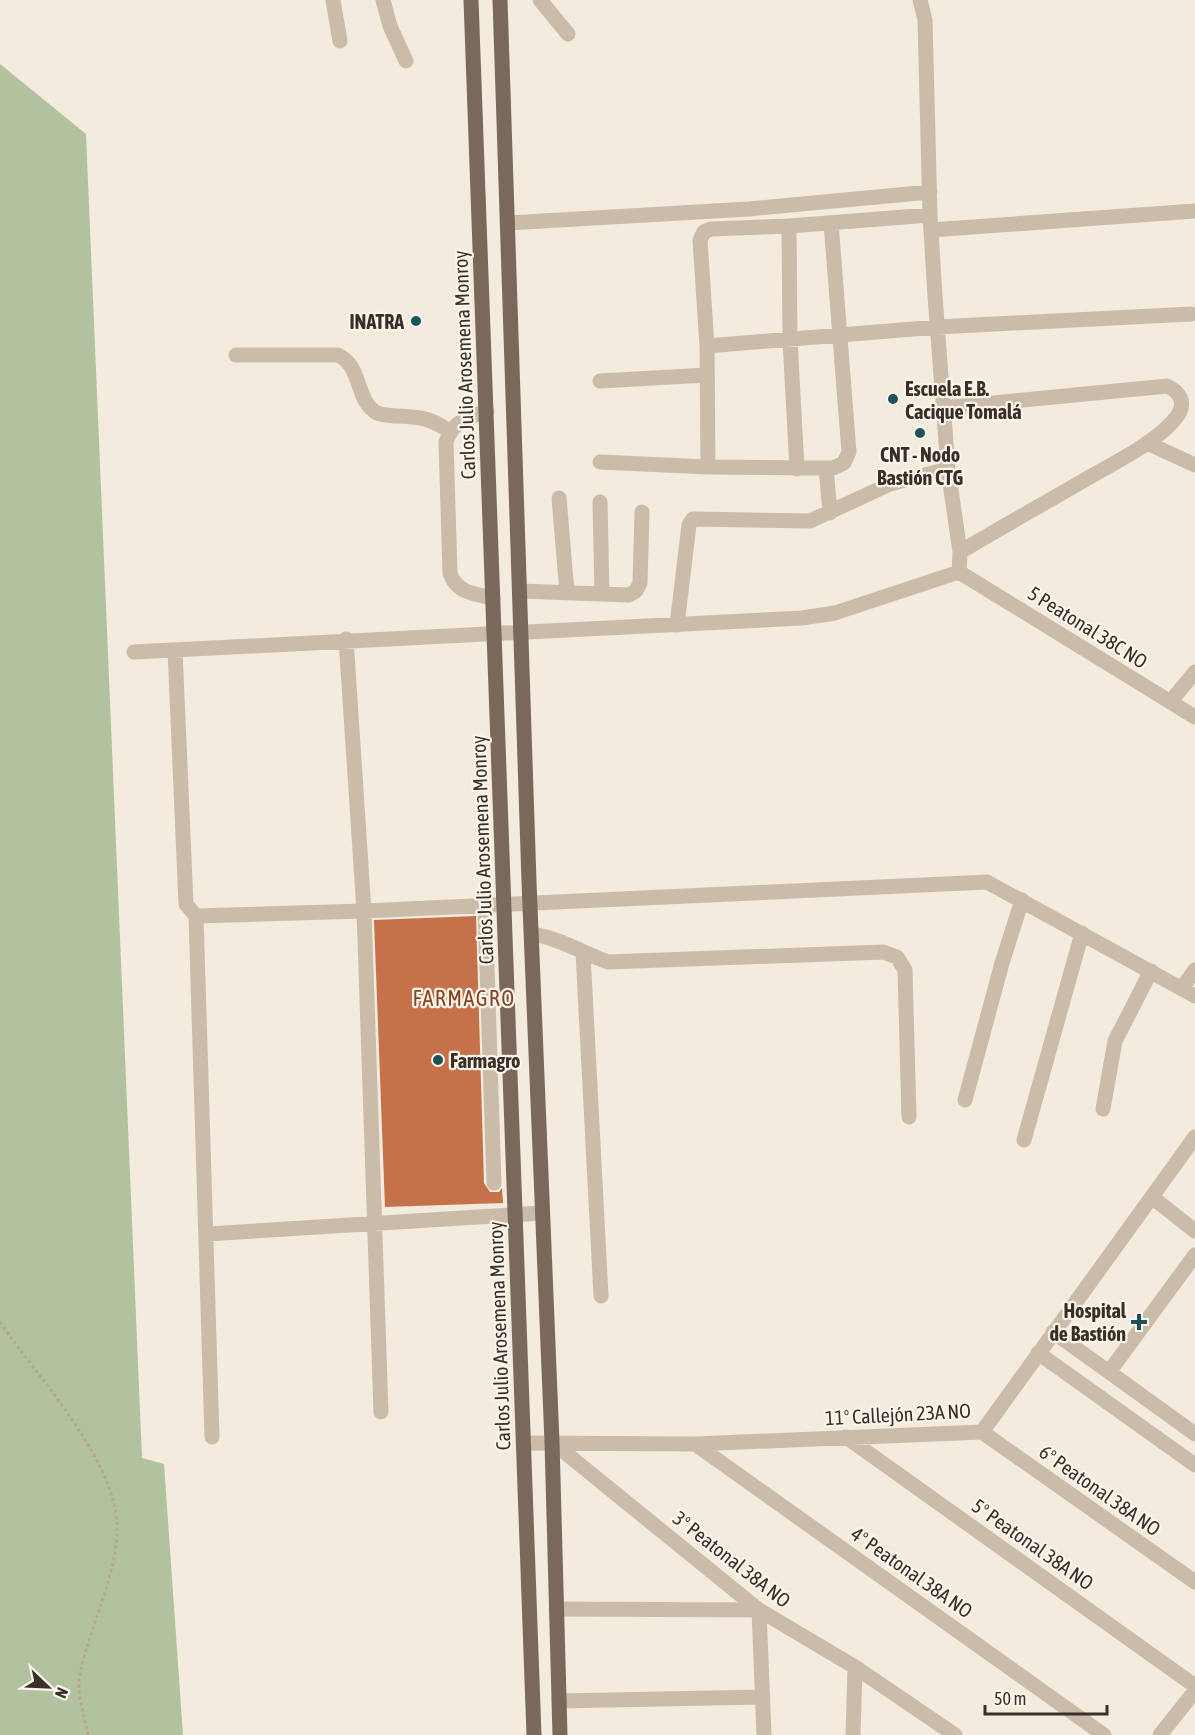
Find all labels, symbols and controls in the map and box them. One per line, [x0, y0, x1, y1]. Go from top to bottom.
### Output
street label: Carlos Julio Arosemena Monroy [449, 250, 479, 480]
place label: INATRA [350, 310, 404, 333]
marker: INATRA [409, 314, 423, 328]
place label: Escuela E.B. Cacique Tomalá [905, 377, 1022, 423]
marker: Escuela E.B. Cacique Tomalá [886, 392, 900, 406]
marker: CNT - Nodo Bastión CTG [913, 426, 927, 440]
place label: CNT - Nodo Bastión CTG [877, 443, 963, 489]
street label: 5 Peatonal 38C NO [1024, 581, 1152, 673]
street label: Carlos Julio Arosemena Monroy [467, 735, 497, 965]
district label: FARMAGRO [412, 985, 516, 1011]
place label: Farmagro [450, 1049, 520, 1072]
marker: Farmagro [431, 1053, 445, 1067]
street label: Carlos Julio Arosemena Monroy [484, 1221, 514, 1451]
place label: Hospital de Bastión [1049, 1299, 1127, 1345]
marker: Hospital de Bastión [1130, 1313, 1148, 1331]
street label: 11º Callejón 23A NO [825, 1399, 971, 1429]
street label: 6º Peatonal 38A NO [1035, 1440, 1165, 1540]
street label: 5° Peatonal 38A NO [968, 1494, 1098, 1594]
street label: 3° Peatonal 38A NO [669, 1506, 795, 1612]
street label: 4° Peatonal 38A NO [847, 1522, 977, 1622]
north arrow [18, 1657, 78, 1717]
scale bar [985, 1678, 1106, 1716]
text: N [52, 1685, 72, 1701]
text: 50 m [994, 1688, 1026, 1709]

